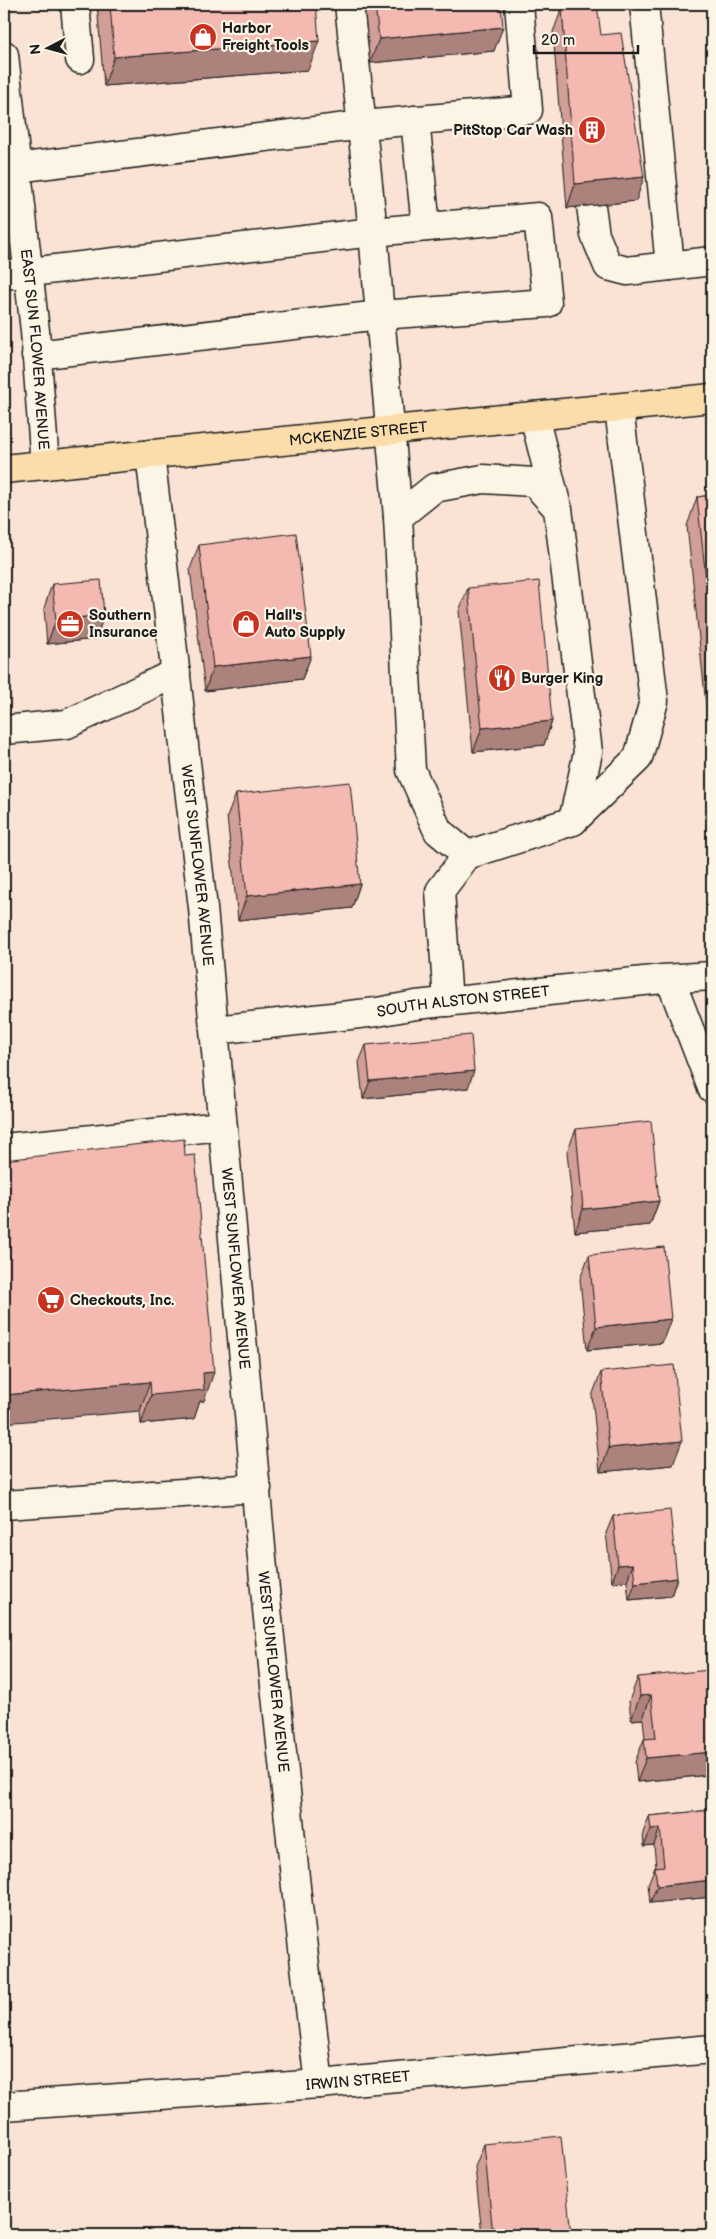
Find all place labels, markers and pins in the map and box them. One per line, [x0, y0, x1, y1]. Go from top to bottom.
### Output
place label: Harbor Freight Tools [222, 19, 309, 55]
shop icon: Harbor Freight Tools [188, 22, 218, 52]
building icon: PitStop Car Wash [577, 115, 607, 145]
place label: PitStop Car Wash [453, 121, 573, 140]
place label: Southern Insurance [89, 606, 158, 642]
place label: Hall's Auto Supply [264, 606, 345, 642]
office icon: Southern Insurance [55, 609, 85, 639]
shop icon: Hall's Auto Supply [231, 609, 261, 639]
restaurant icon: Burger King [487, 663, 517, 693]
place label: Burger King [521, 669, 603, 688]
supermarket icon: Checkouts, Inc. [36, 1285, 66, 1315]
place label: Checkouts, Inc. [70, 1291, 174, 1310]

